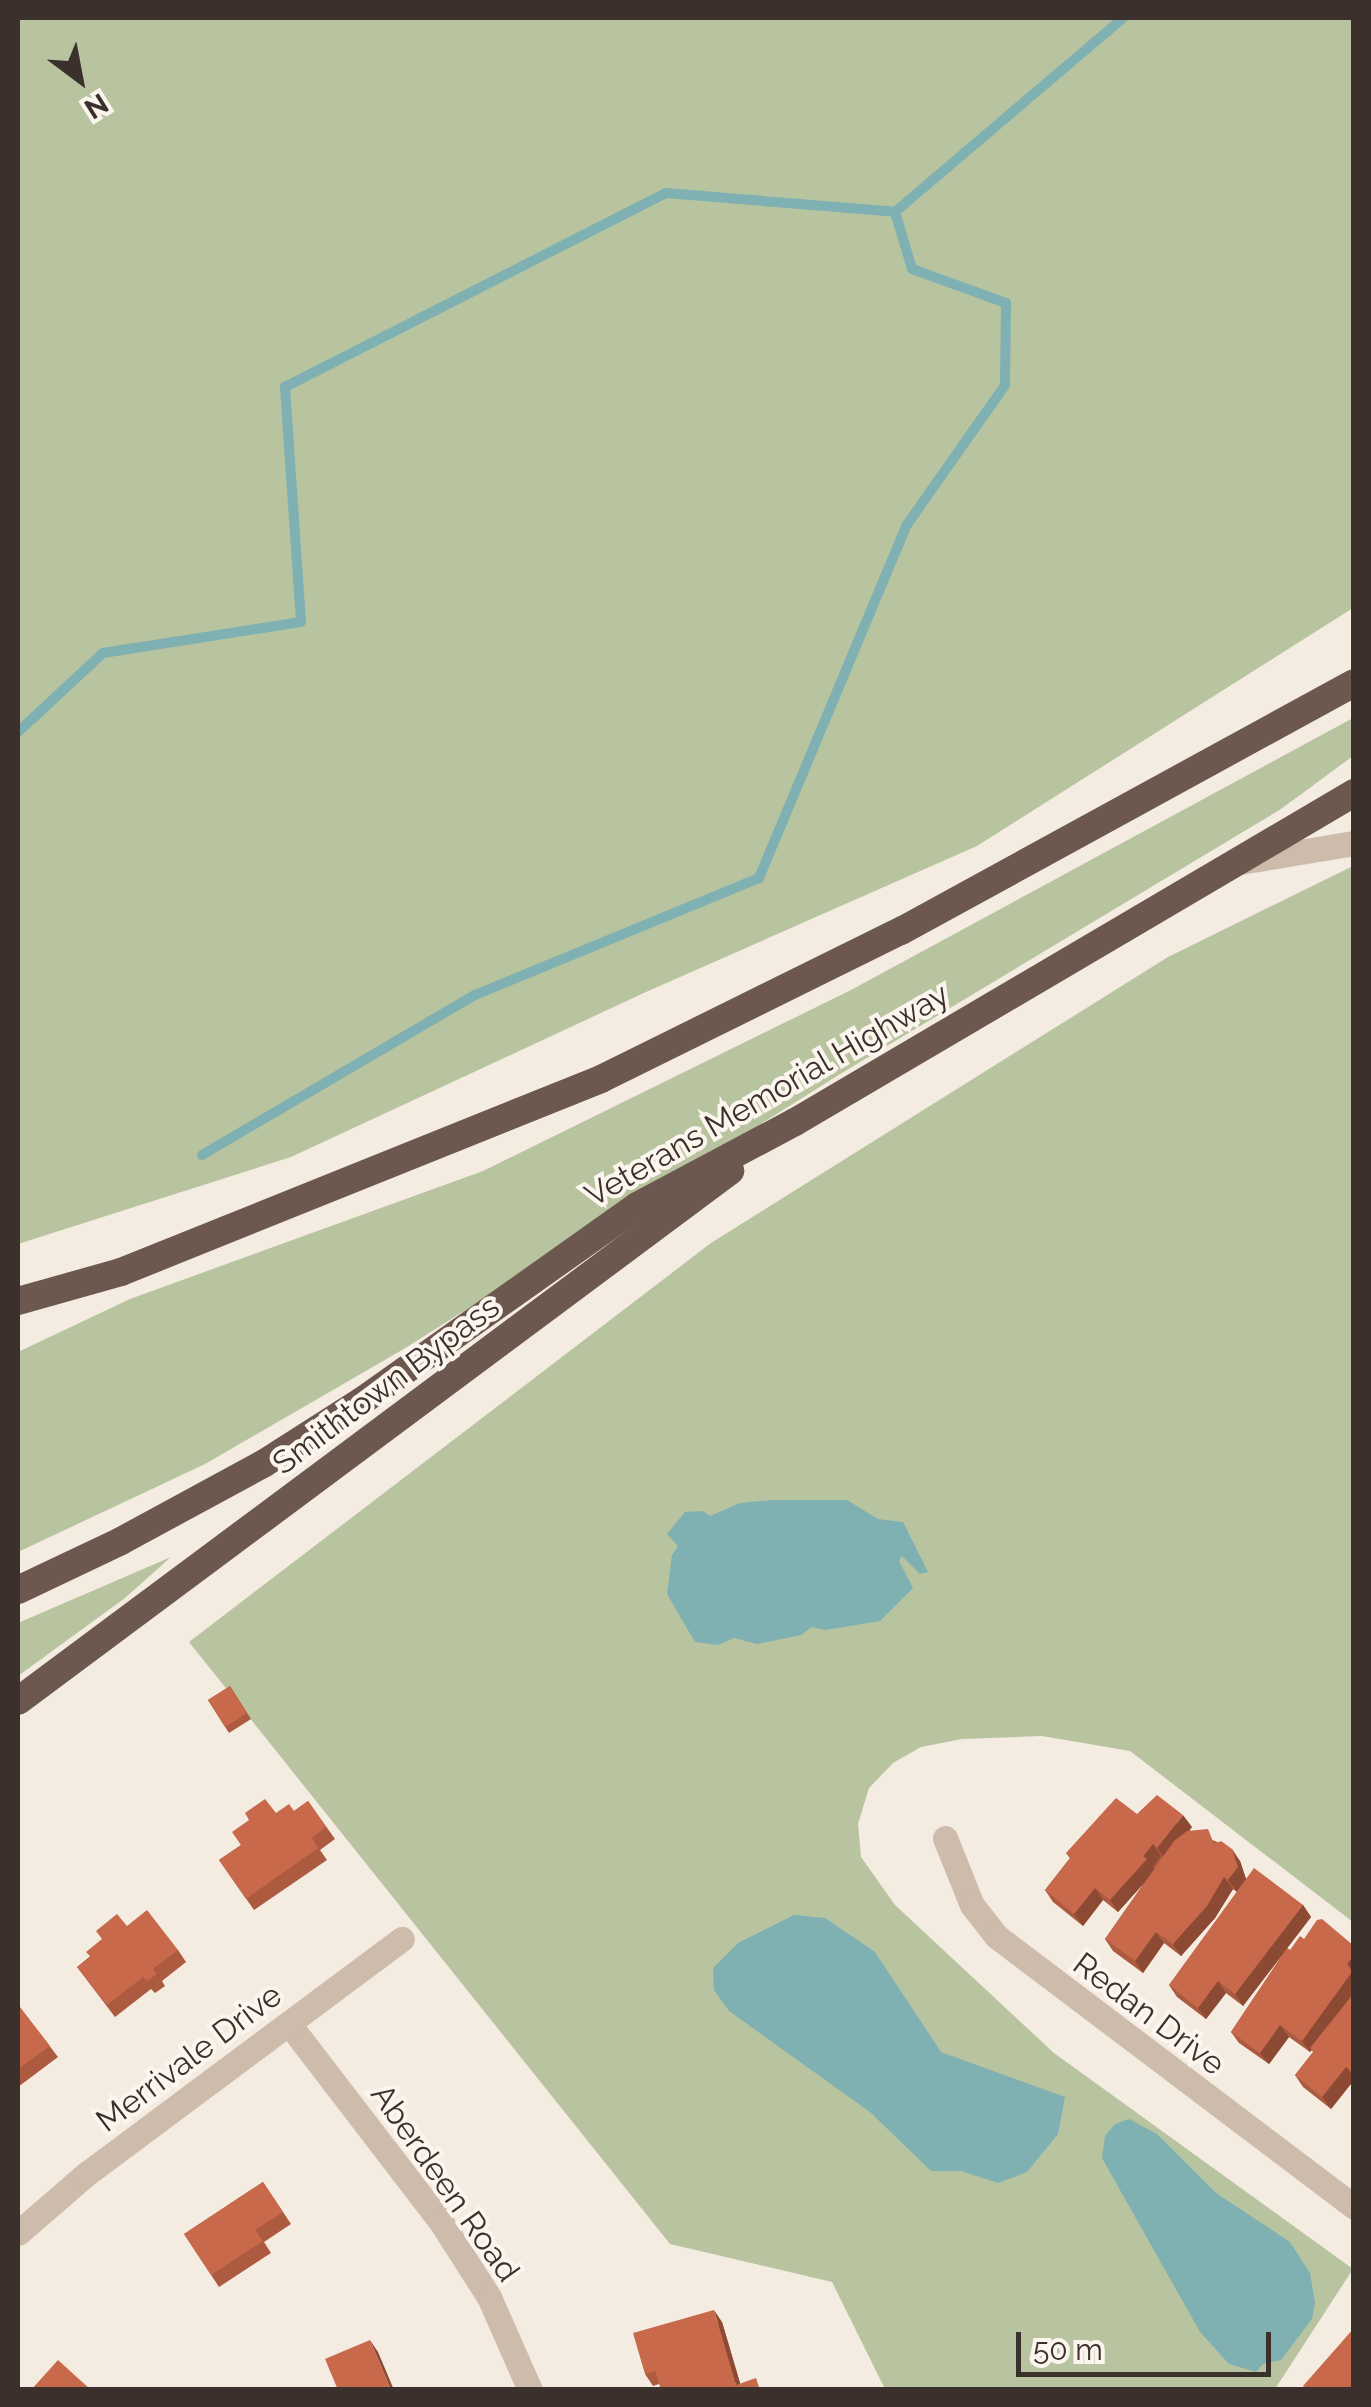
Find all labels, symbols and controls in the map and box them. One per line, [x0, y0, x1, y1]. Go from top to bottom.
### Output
north arrow [30, 30, 130, 130]
text: N [78, 86, 114, 126]
street label: Veterans Memorial Highway [578, 975, 956, 1215]
street label: Smithtown Bypass [265, 1287, 507, 1483]
street label: Redan Drive [1066, 1945, 1232, 2083]
street label: Merrivale Drive [89, 1976, 289, 2140]
street label: Aberdeen Road [363, 2077, 527, 2289]
scale bar [1021, 2312, 1276, 2374]
text: 50 m [1033, 2332, 1103, 2367]

